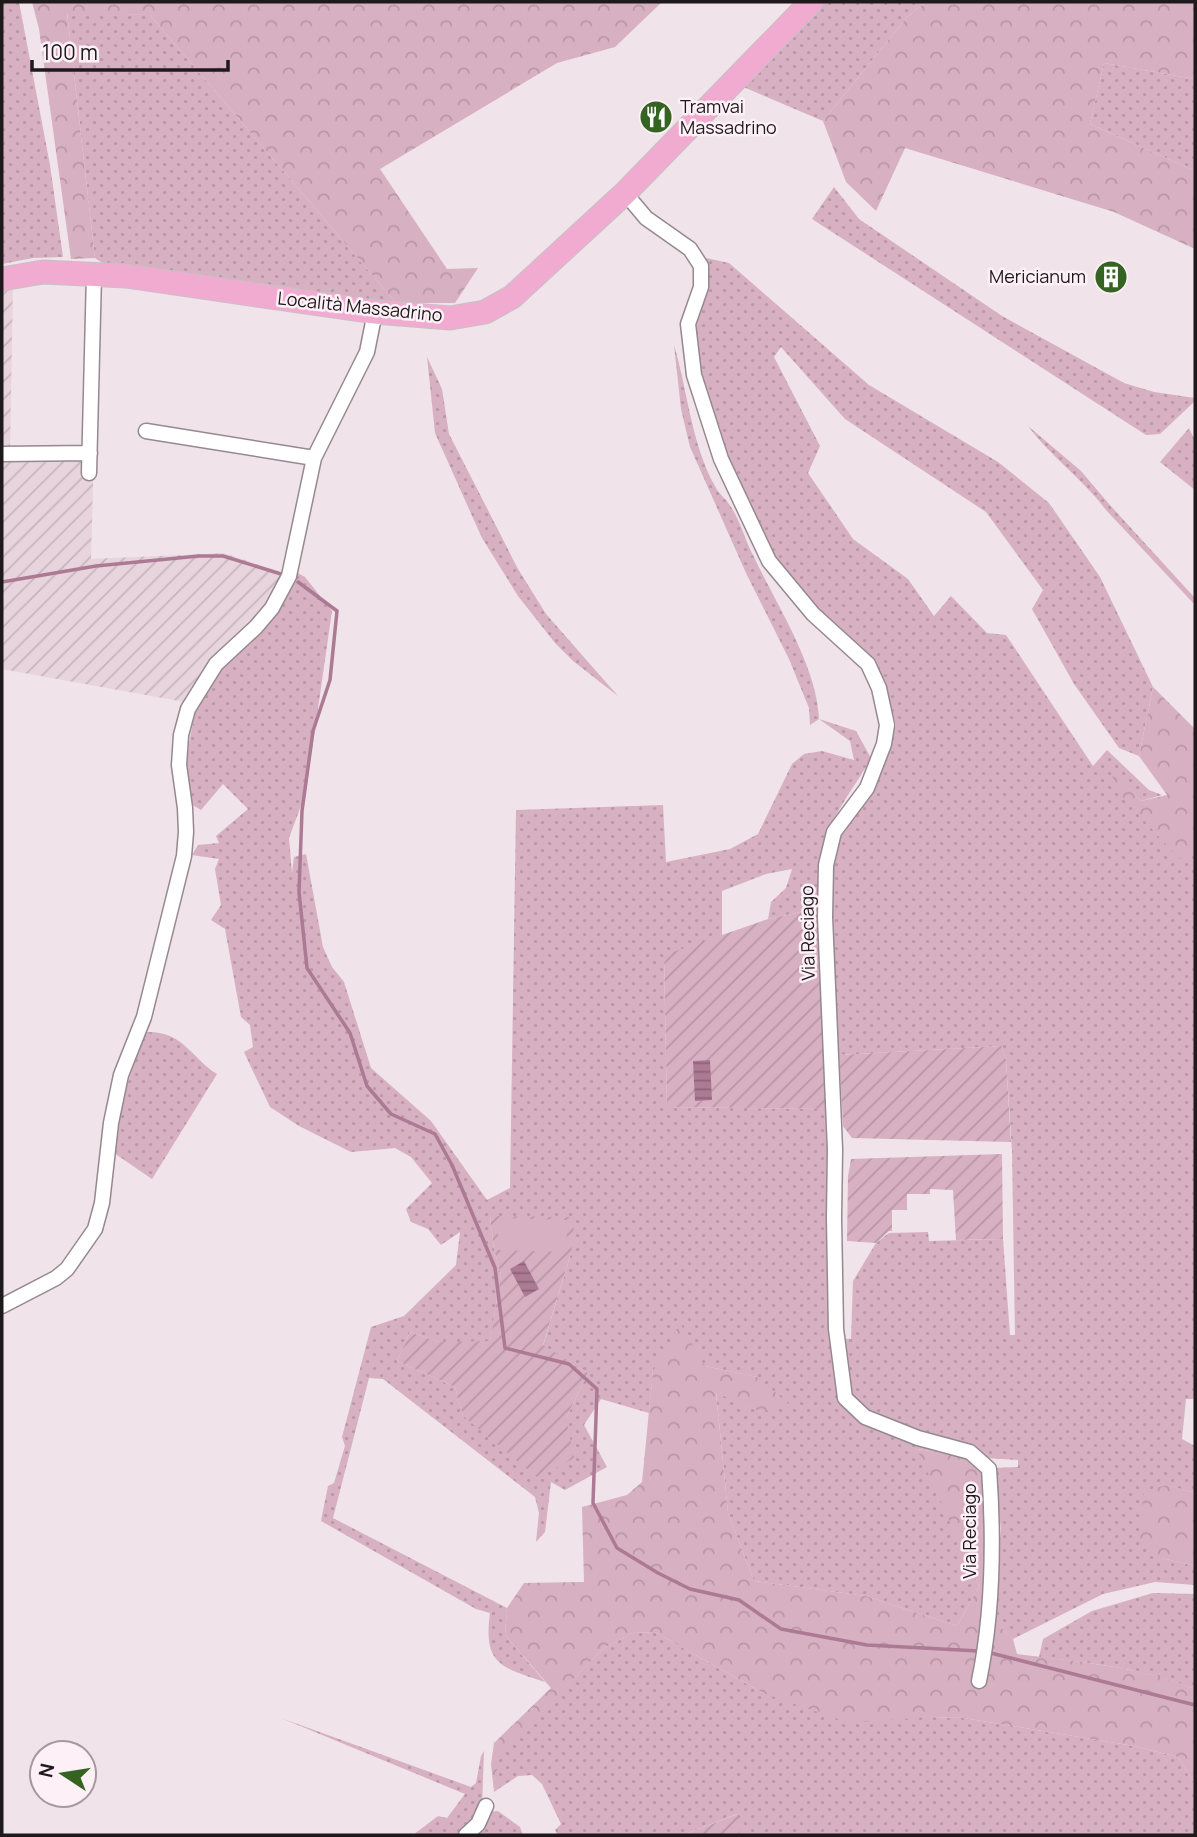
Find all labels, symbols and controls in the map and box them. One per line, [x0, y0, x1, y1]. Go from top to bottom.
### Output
scale bar [32, 28, 228, 72]
text: 100 m [42, 38, 98, 66]
place label: Tramvai Massadrino [680, 94, 777, 139]
restaurant icon: Tramvai Massadrino [637, 98, 675, 136]
building icon: Mericianum [1092, 258, 1130, 296]
place label: Mericianum [989, 264, 1086, 288]
street label: Località Massadrino [276, 285, 444, 327]
street label: Via Reciago [794, 885, 820, 981]
street label: Via Reciago [957, 1483, 981, 1579]
north arrow [28, 1739, 98, 1809]
text: N [32, 1761, 61, 1780]

